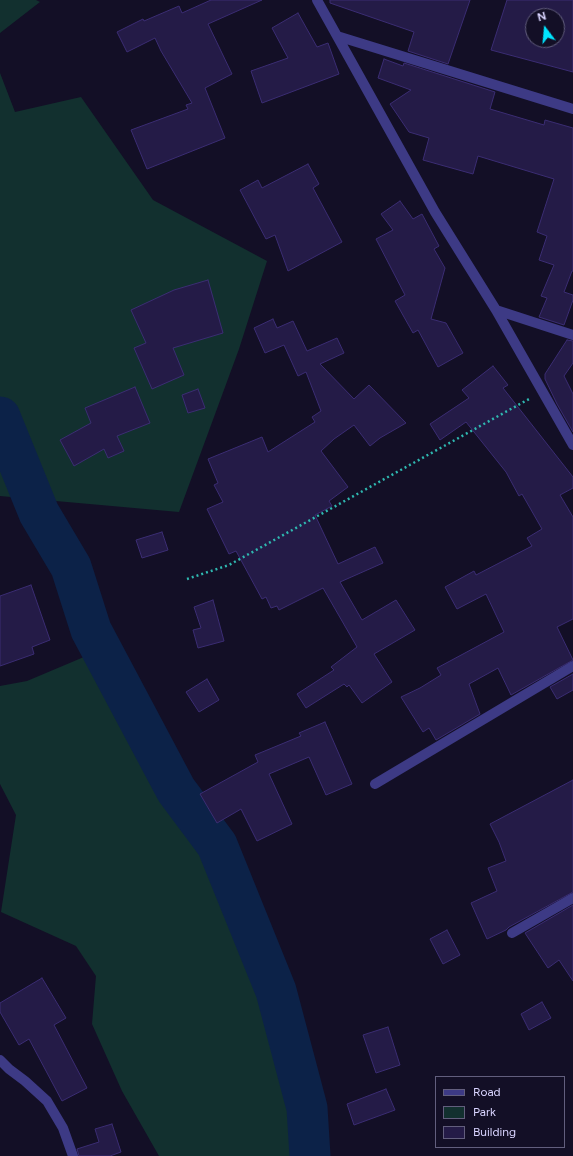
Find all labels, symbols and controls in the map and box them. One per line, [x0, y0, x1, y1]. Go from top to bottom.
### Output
north arrow [525, 8, 565, 48]
text: N [536, 10, 548, 24]
legend [435, 1076, 565, 1148]
text: Road [473, 1085, 501, 1099]
text: Park [473, 1105, 496, 1119]
text: Building [473, 1125, 516, 1139]

